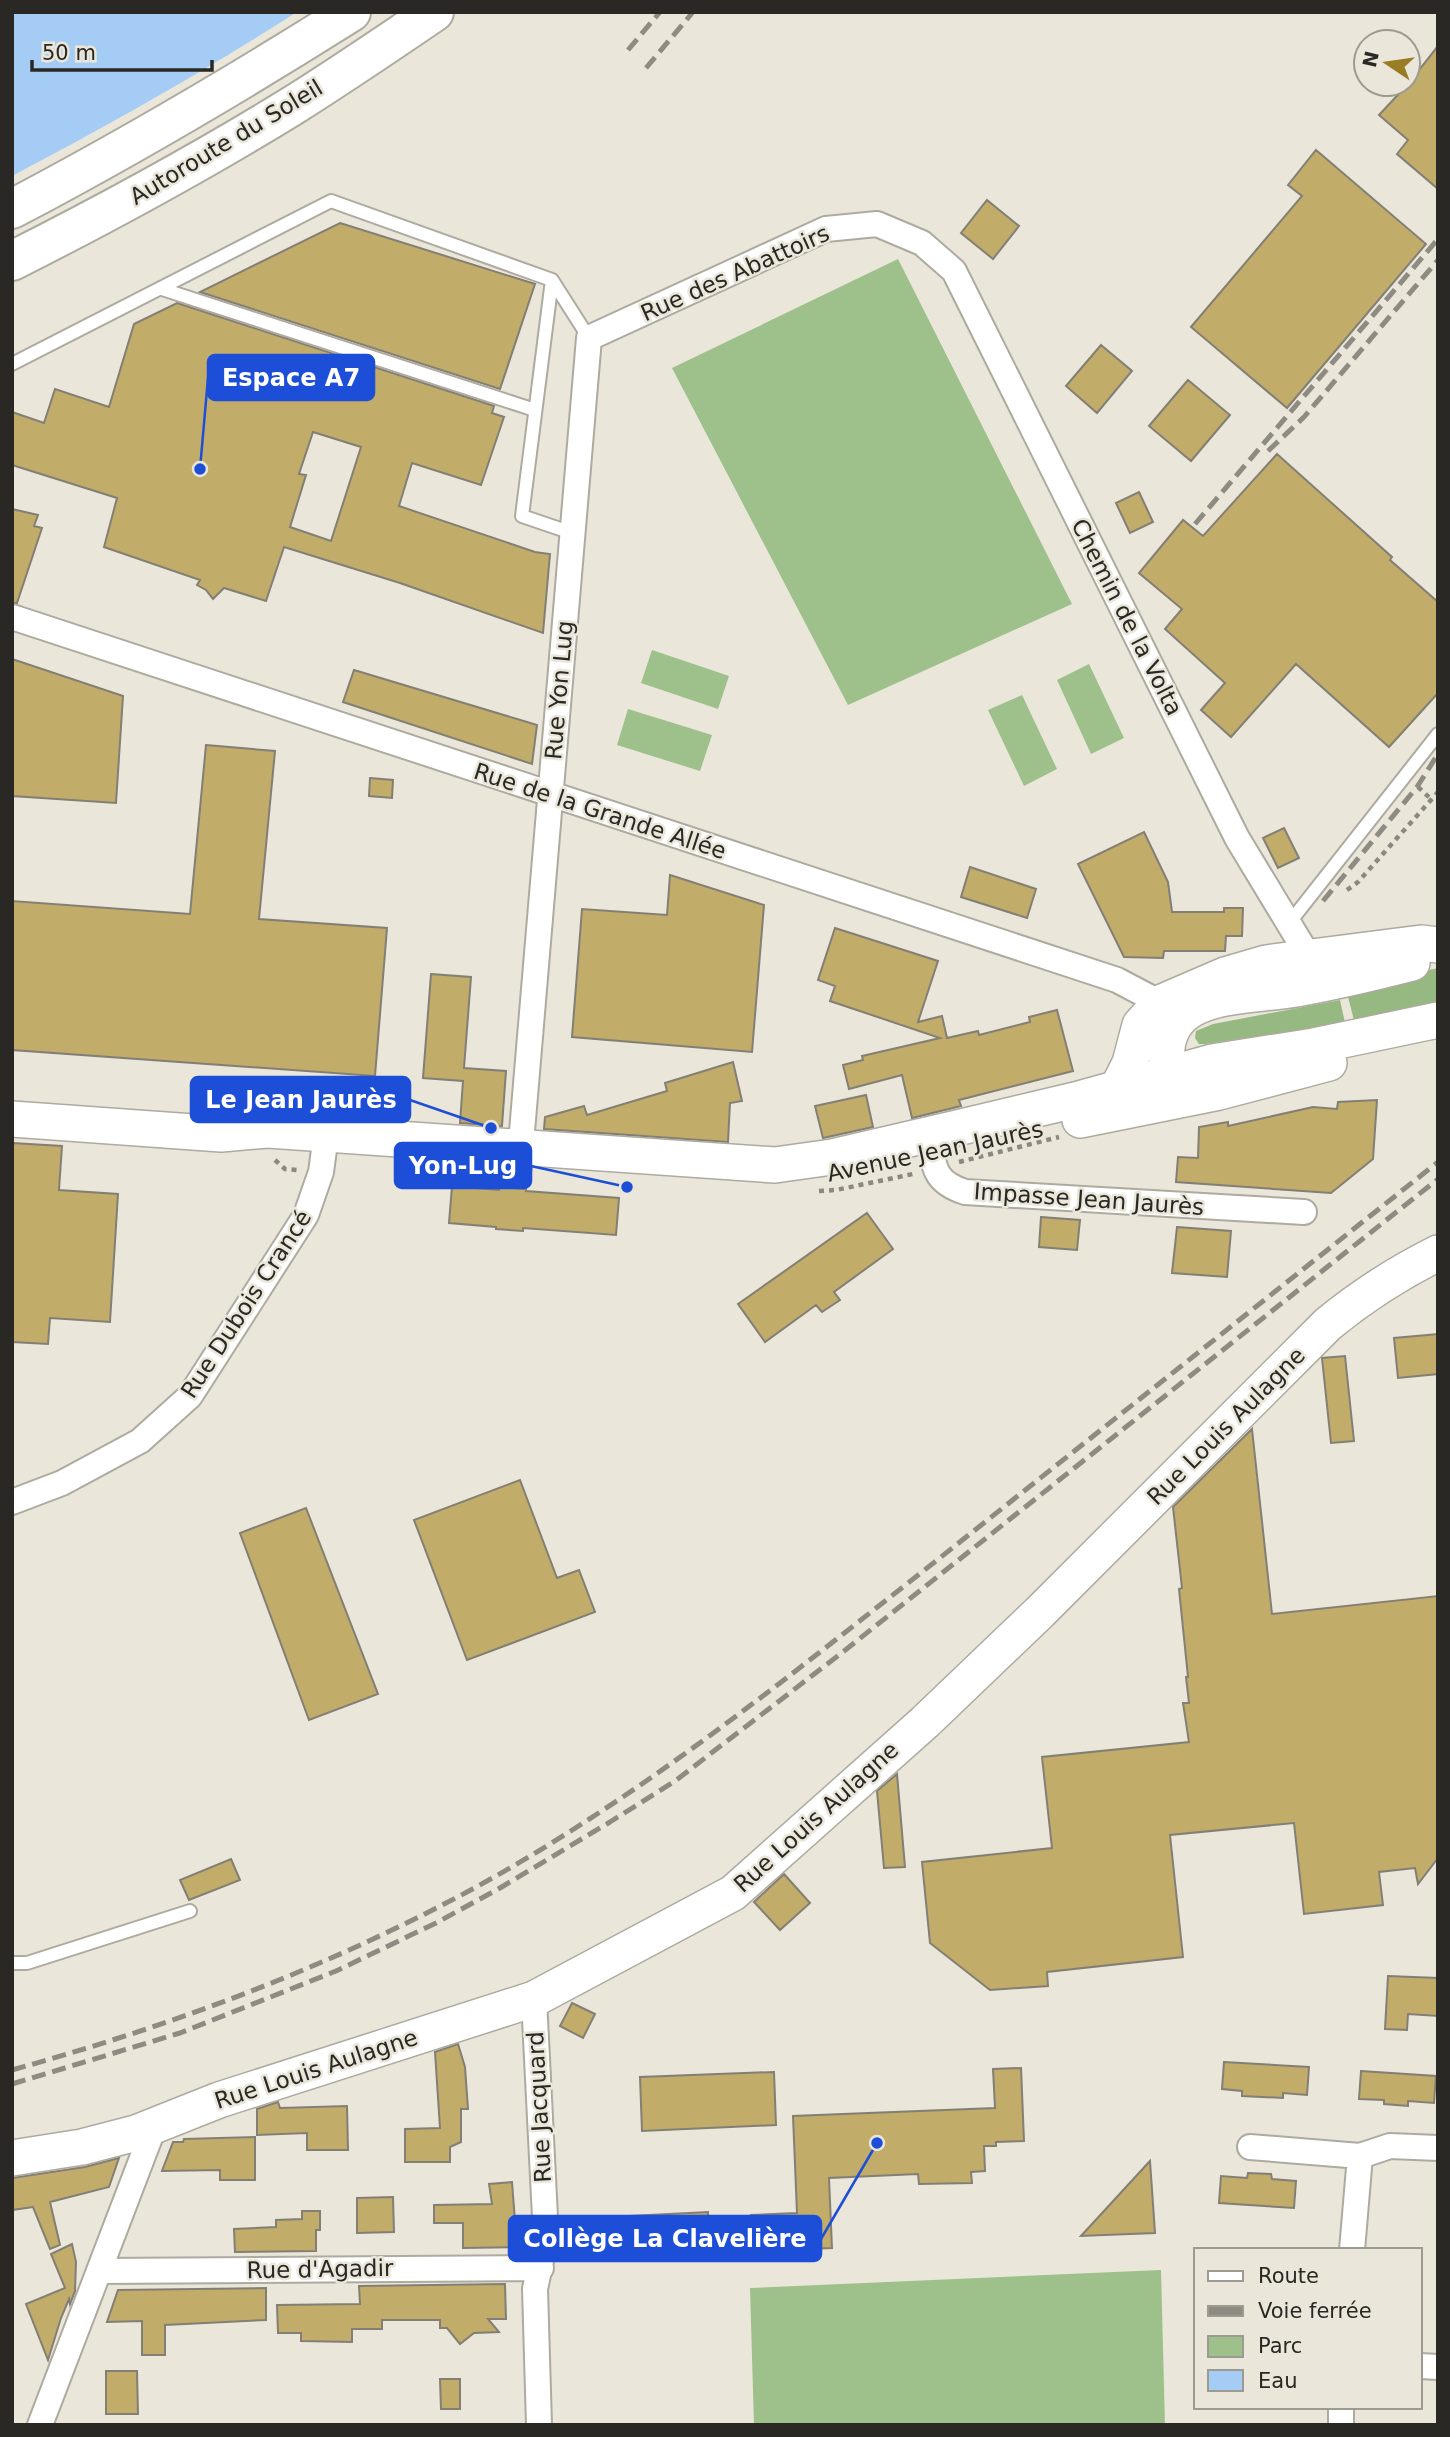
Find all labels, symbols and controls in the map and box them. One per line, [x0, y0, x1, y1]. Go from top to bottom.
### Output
scale bar [32, 28, 212, 72]
north arrow [1352, 28, 1422, 98]
text: 50 m [42, 41, 96, 65]
text: N [1358, 49, 1383, 69]
street label: Autoroute du Soleil [125, 74, 327, 210]
street label: Rue des Abattoirs [637, 220, 833, 326]
callout: Espace A7 [208, 355, 374, 400]
text: Espace A7 [222, 364, 360, 392]
street label: Chemin de la Volta [1066, 514, 1188, 720]
street label: Rue Yon Lug [540, 619, 578, 761]
street label: Rue de la Grande Allée [471, 758, 729, 864]
callout: Le Jean Jaurès [191, 1077, 410, 1122]
text: Le Jean Jaurès [205, 1086, 397, 1114]
street label: Avenue Jean Jaurès [825, 1115, 1045, 1187]
callout: Yon-Lug [395, 1143, 531, 1188]
text: Yon-Lug [408, 1152, 517, 1180]
street label: Impasse Jean Jaurès [973, 1178, 1205, 1220]
street label: Rue Dubois Crancé [176, 1205, 316, 1403]
street label: Rue Louis Aulagne [1142, 1342, 1310, 1510]
street label: Rue Louis Aulagne [729, 1736, 903, 1898]
street label: Rue Louis Aulagne [211, 2024, 421, 2114]
street label: Rue Jacquard [522, 2031, 556, 2183]
callout: Collège La Clavelière [509, 2216, 821, 2261]
text: Collège La Clavelière [523, 2225, 807, 2253]
legend [1194, 2248, 1422, 2409]
street label: Rue d'Agadir [246, 2255, 394, 2283]
text: Route [1258, 2264, 1319, 2288]
text: Voie ferrée [1258, 2299, 1372, 2323]
text: Parc [1258, 2334, 1302, 2358]
text: Eau [1258, 2369, 1297, 2393]

